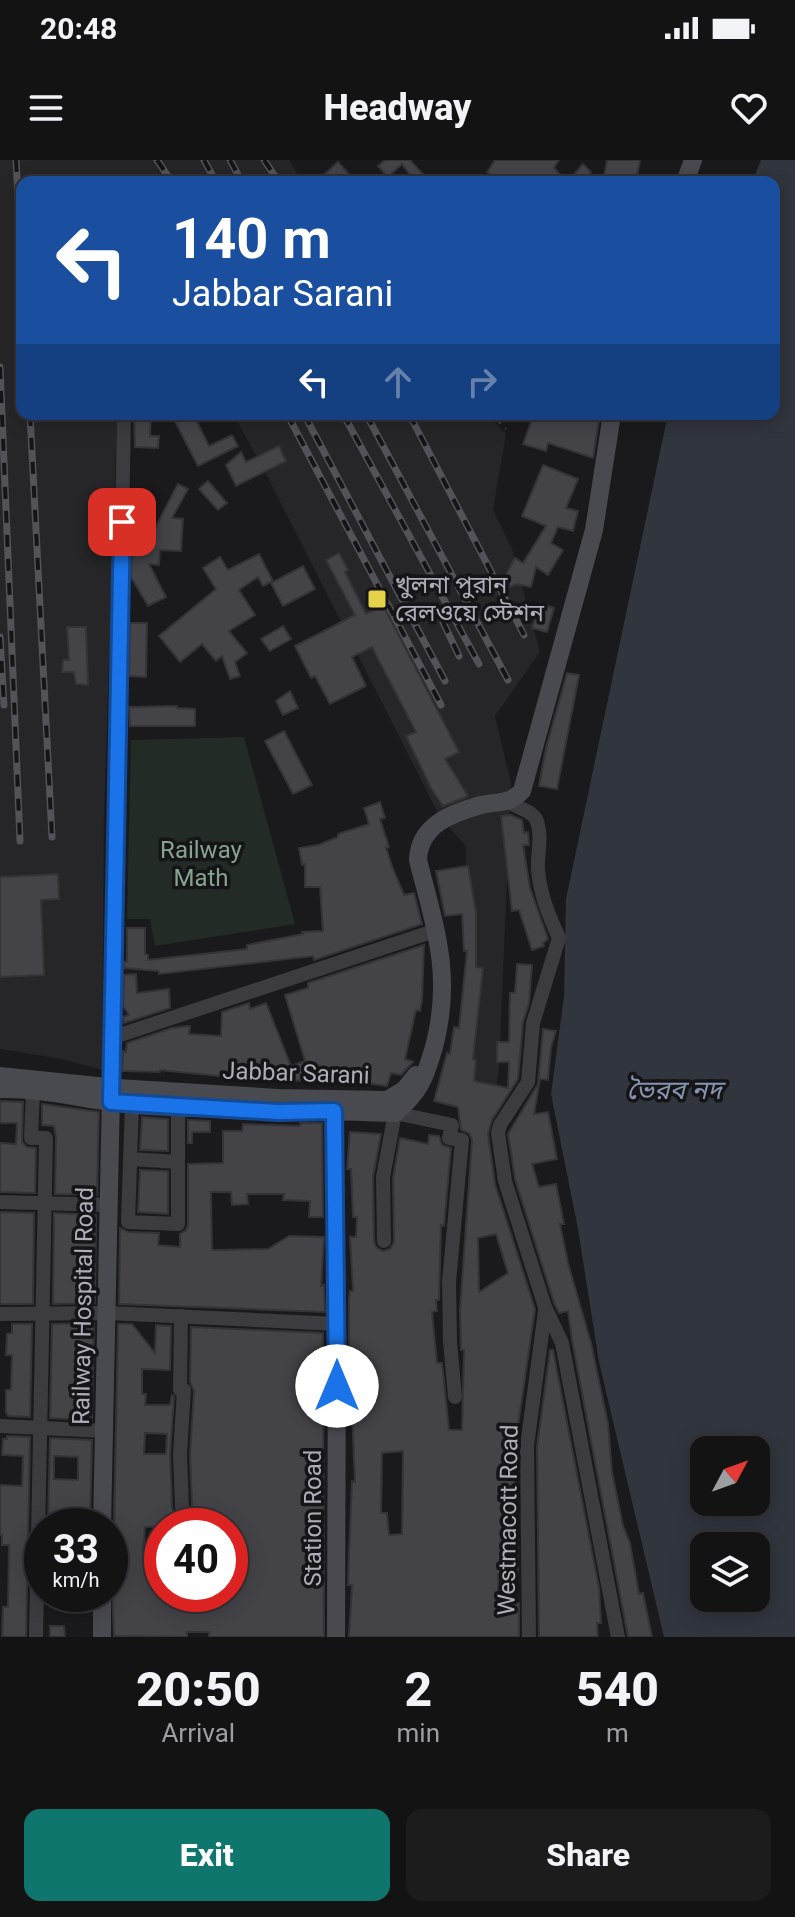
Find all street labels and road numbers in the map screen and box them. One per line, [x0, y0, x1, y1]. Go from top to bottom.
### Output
street label: Jabbar Sarani [222, 1056, 370, 1090]
street label: Railway Hospital Road [67, 1187, 99, 1425]
street label: Westmacott Road [492, 1424, 524, 1616]
street label: Station Road [299, 1450, 327, 1586]

